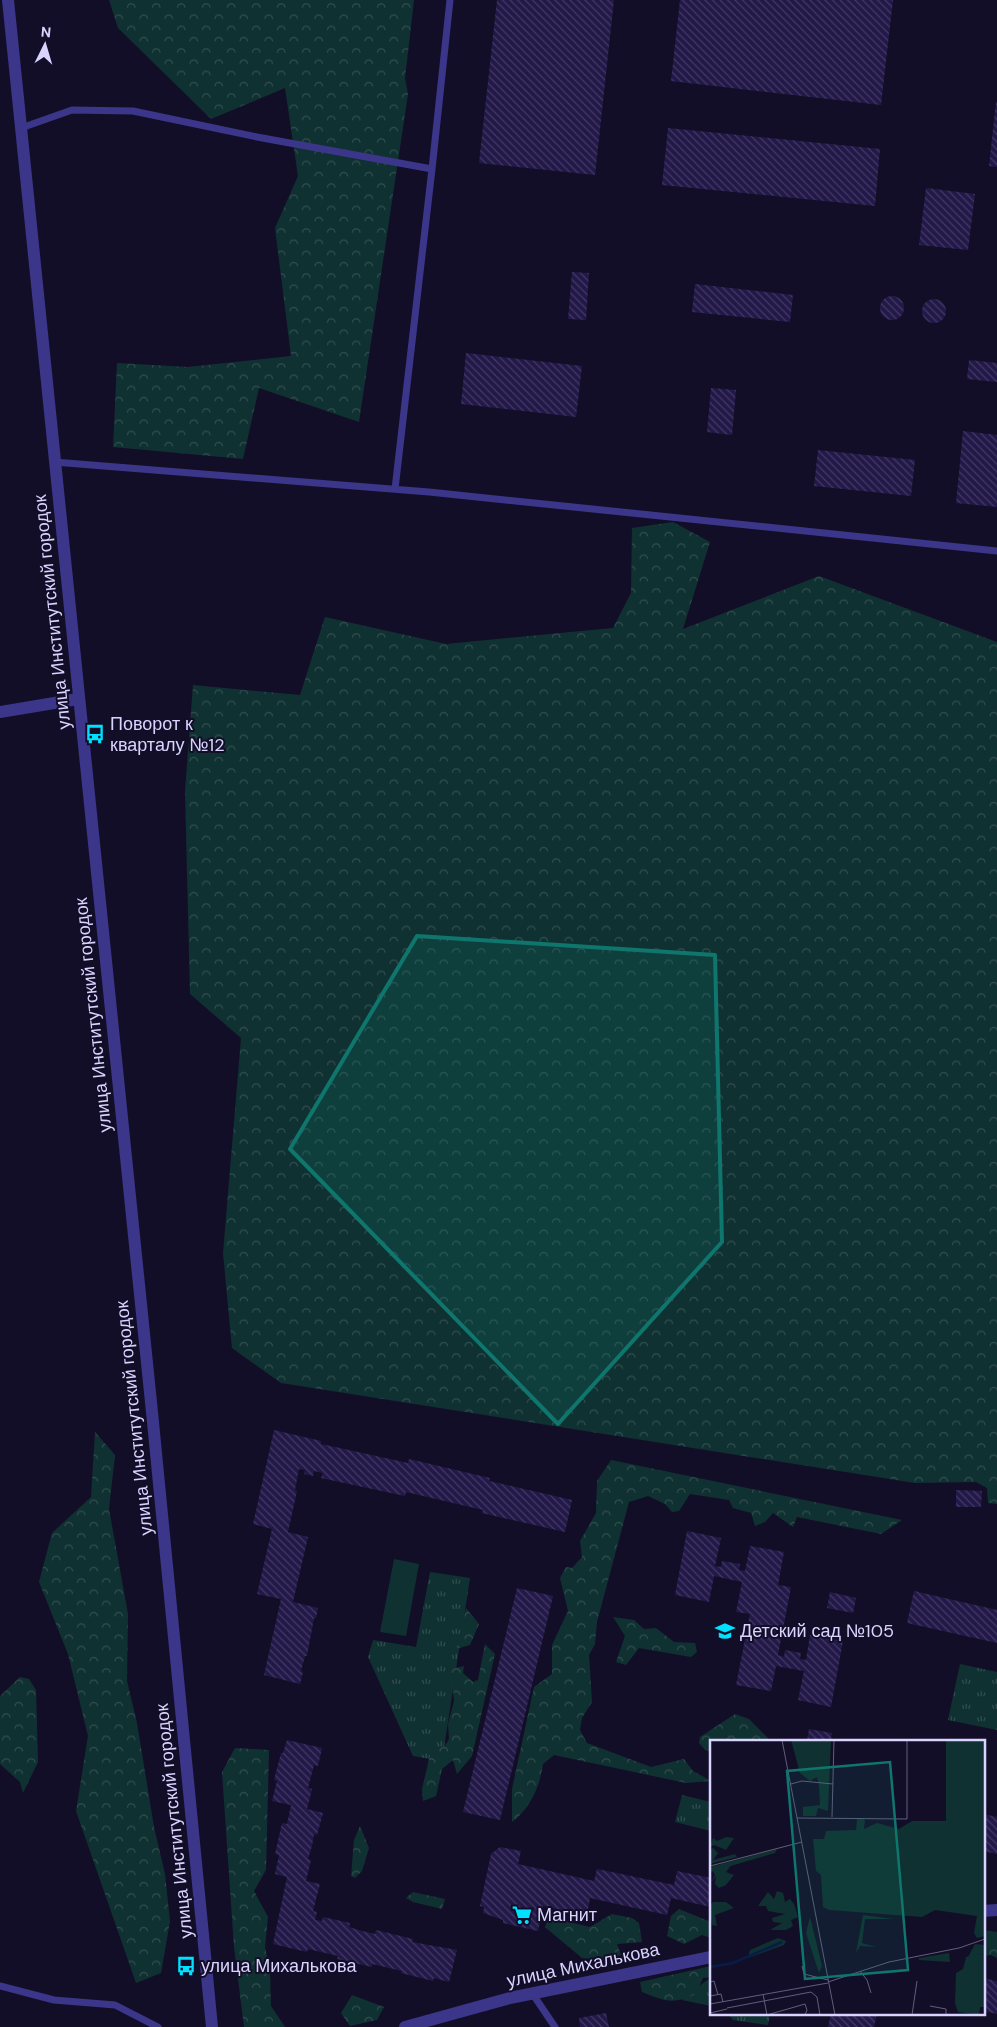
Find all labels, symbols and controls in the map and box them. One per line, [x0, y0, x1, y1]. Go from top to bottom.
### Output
north arrow [20, 20, 70, 70]
text: N [40, 23, 52, 41]
street label: улица Институтский городок [28, 493, 76, 731]
place label: Поворот к кварталу №12 [110, 712, 225, 757]
bus stop icon: Поворот к кварталу №12 [84, 723, 106, 745]
street label: улица Институтский городок [69, 896, 117, 1134]
street label: улица Институтский городок [110, 1299, 158, 1537]
place label: Детский сад №105 [740, 1619, 894, 1643]
school or university icon: Детский сад №105 [714, 1620, 736, 1642]
street label: улица Институтский городок [150, 1702, 198, 1940]
inset map [710, 1740, 984, 2014]
place label: Магнит [537, 1903, 597, 1927]
supermarket icon: Магнит [511, 1904, 533, 1926]
street label: улица Михалькова [504, 1937, 662, 1993]
place label: улица Михалькова [201, 1954, 357, 1978]
bus stop icon: улица Михалькова [175, 1955, 197, 1977]

